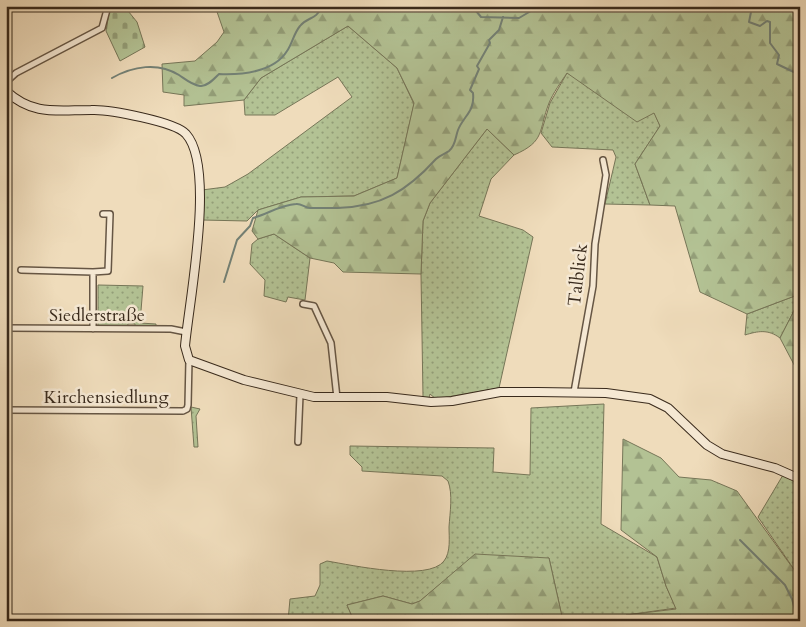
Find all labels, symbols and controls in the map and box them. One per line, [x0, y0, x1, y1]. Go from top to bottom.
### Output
street label: Talblick [562, 242, 594, 308]
street label: Siedlerstraße [49, 303, 145, 328]
street label: Kirchensiedlung [43, 385, 169, 410]

